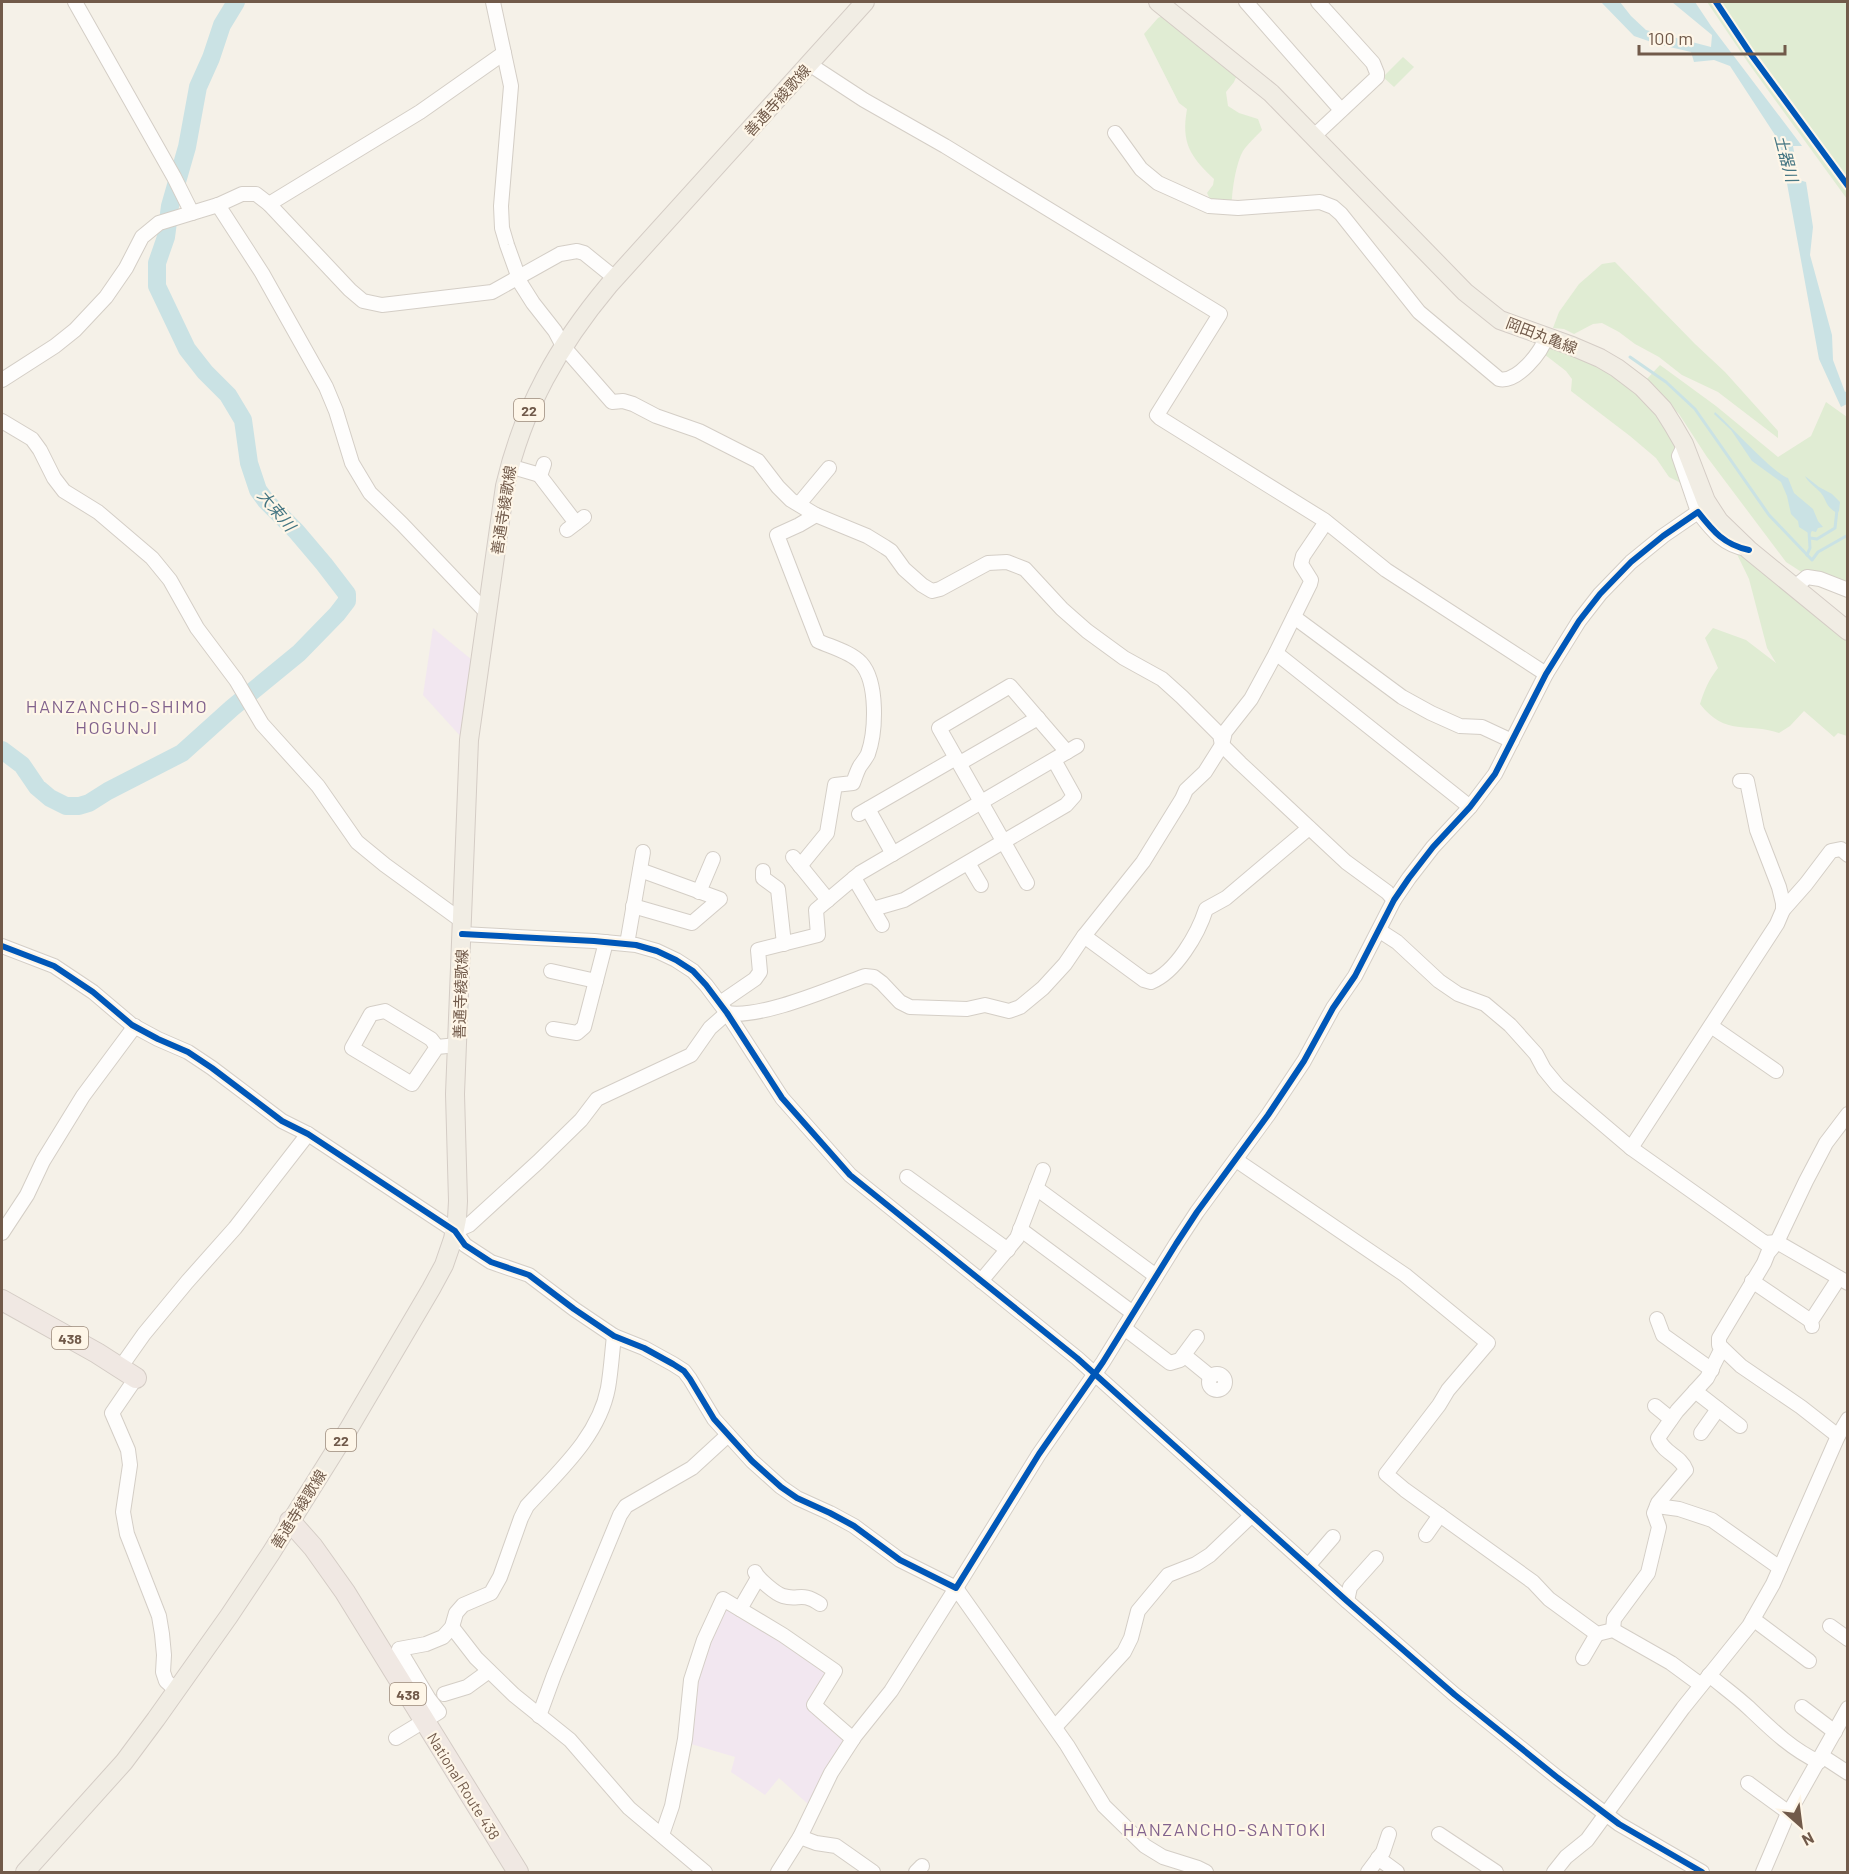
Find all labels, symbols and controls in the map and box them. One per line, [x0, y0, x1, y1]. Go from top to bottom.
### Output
scale bar [1639, 18, 1784, 56]
text: 100 m [1648, 27, 1693, 49]
street label: 善通寺綾歌線 [740, 61, 814, 139]
water label: 土器川 [1772, 132, 1803, 186]
street label: 岡田丸亀線 [1504, 313, 1580, 357]
road number: 22 [514, 399, 544, 421]
street label: 善通寺綾歌線 [487, 464, 519, 556]
water label: 大束川 [254, 486, 301, 536]
district label: HANZANCHO-SHIMO HOGUNJI [26, 695, 208, 738]
street label: 善通寺綾歌線 [449, 949, 471, 1039]
road number: 438 [52, 1327, 88, 1349]
road number: 22 [326, 1429, 356, 1451]
street label: 善通寺綾歌線 [267, 1466, 329, 1552]
road number: 438 [390, 1683, 426, 1705]
street label: National Route 438 [424, 1729, 504, 1843]
north arrow [1771, 1796, 1831, 1856]
district label: HANZANCHO-SANTOKI [1123, 1818, 1327, 1840]
text: N [1799, 1829, 1817, 1851]

